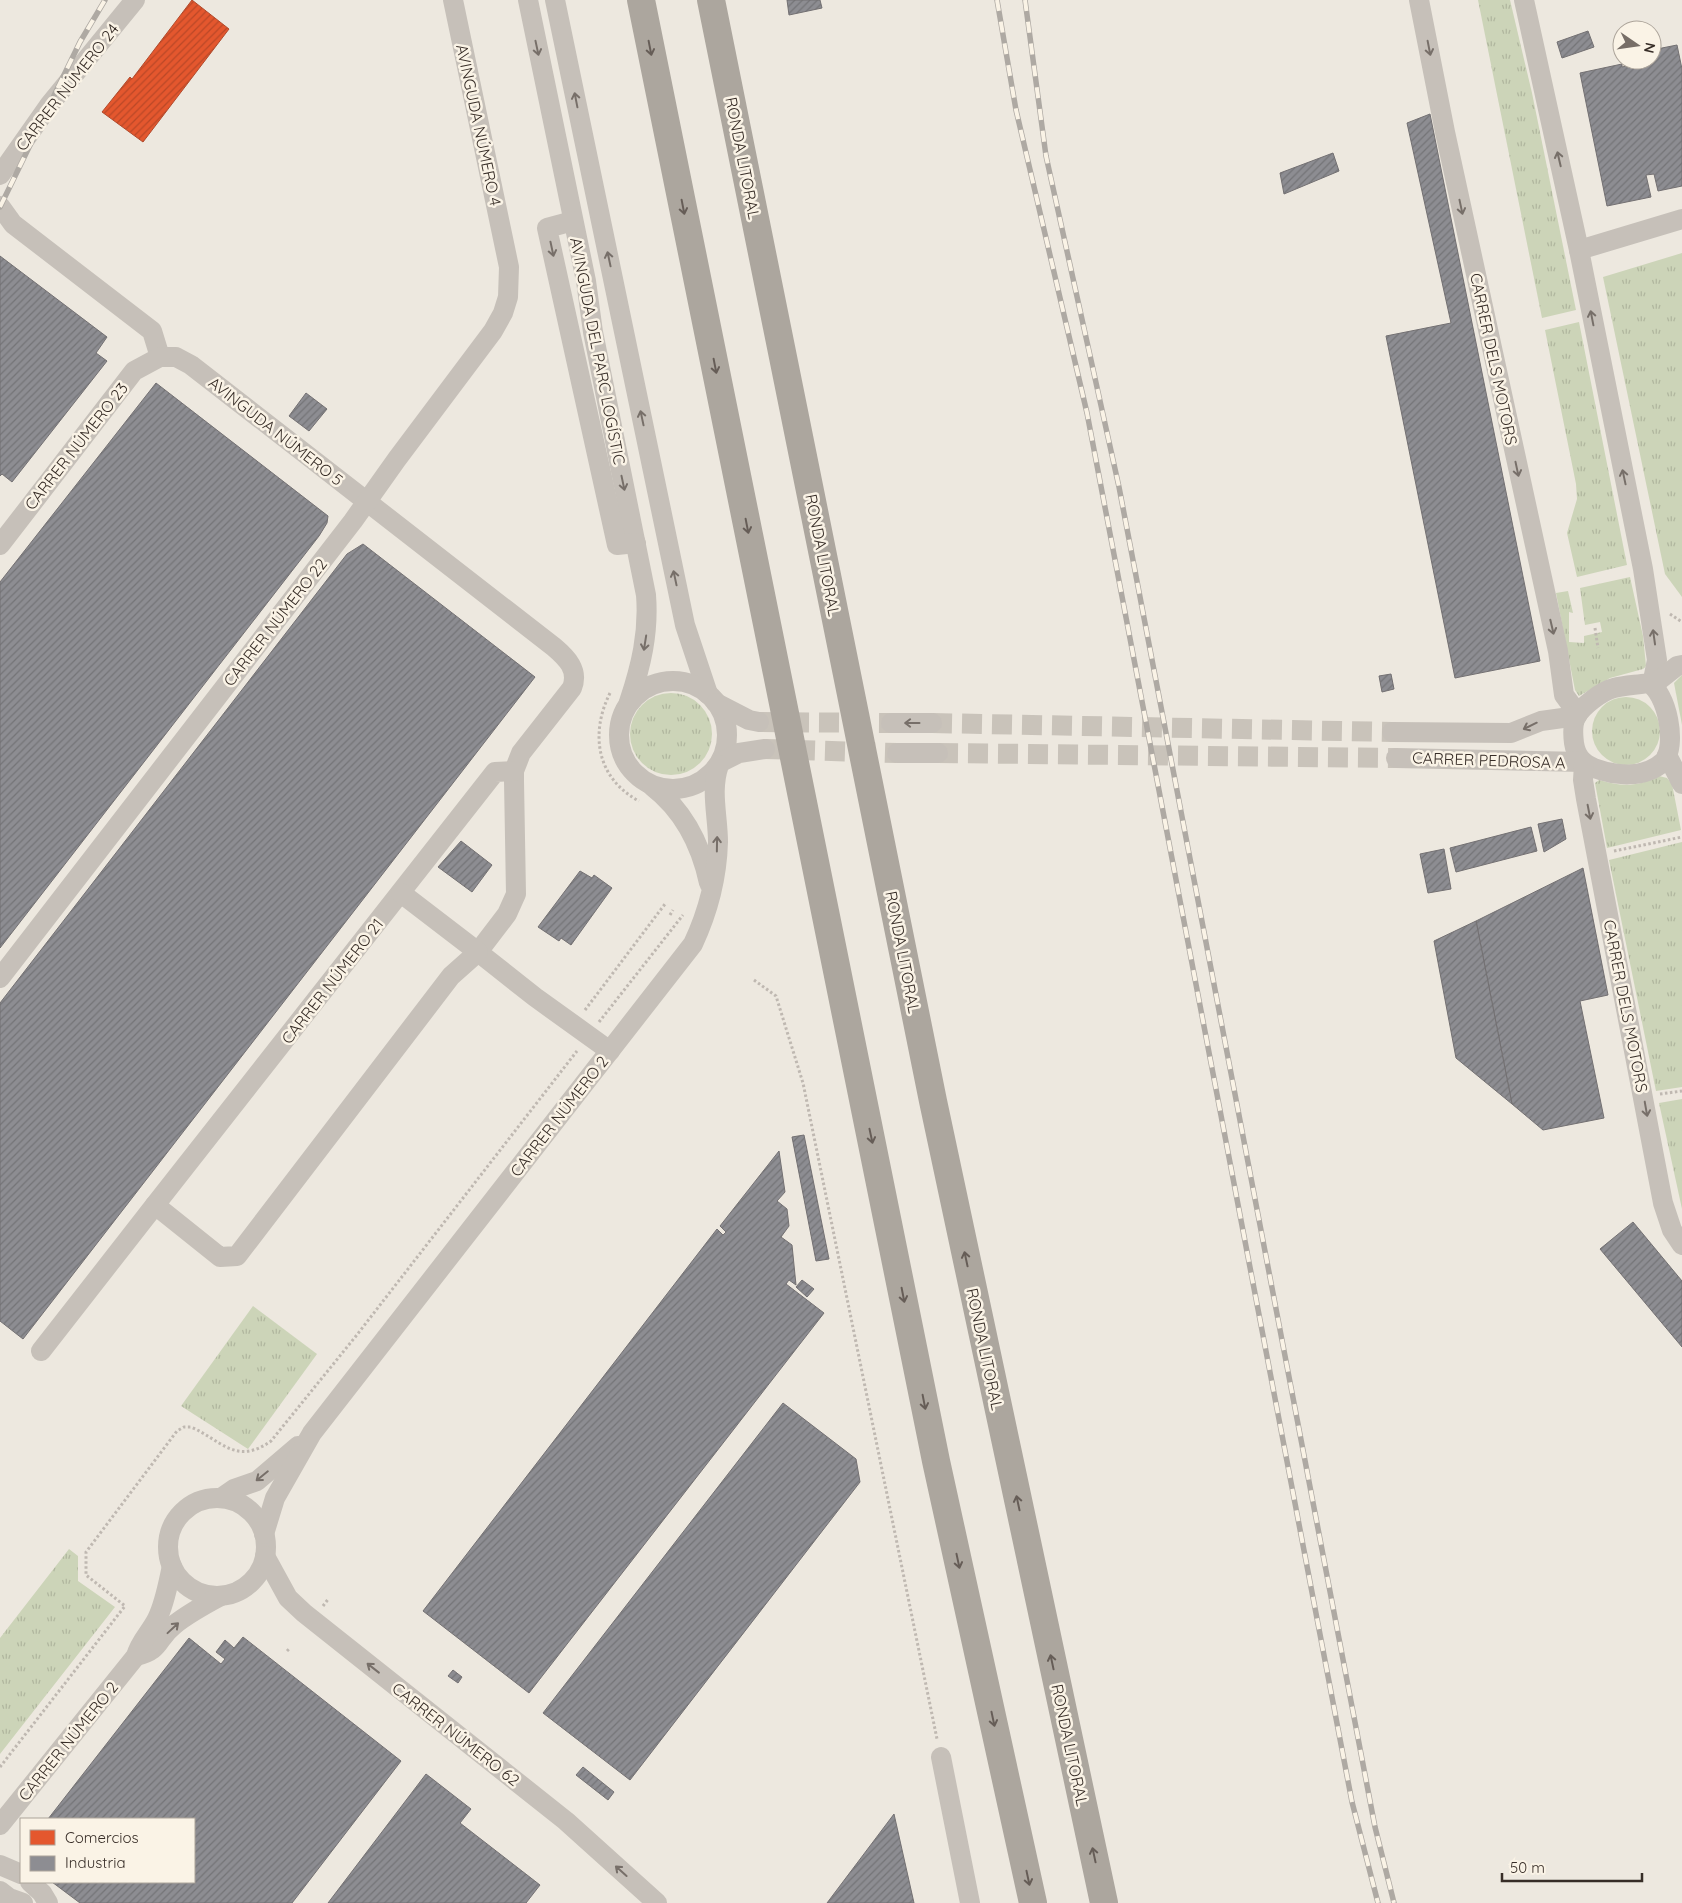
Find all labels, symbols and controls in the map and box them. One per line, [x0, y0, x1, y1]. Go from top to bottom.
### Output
street label: CARRER NÚMERO 24 [11, 19, 123, 155]
north arrow [1612, 20, 1662, 70]
one-way arrow [533, 39, 543, 55]
one-way arrow [646, 39, 656, 55]
one-way arrow [1424, 39, 1434, 55]
text: N [1640, 41, 1660, 55]
street label: AVINGUDA NÚMERO 4 [452, 42, 506, 208]
one-way arrow [571, 93, 581, 109]
street label: RONDA LITORAL [721, 95, 765, 221]
one-way arrow [1554, 151, 1563, 167]
one-way arrow [678, 199, 688, 215]
one-way arrow [1457, 199, 1466, 215]
street label: AVINGUDA DEL PARC LOGÍSTIC [566, 236, 630, 466]
one-way arrow [548, 241, 557, 257]
one-way arrow [604, 252, 613, 268]
street label: CARRER DELS MOTORS [1466, 271, 1522, 447]
one-way arrow [1586, 310, 1596, 326]
one-way arrow [711, 358, 720, 374]
street label: AVINGUDA NÚMERO 5 [205, 372, 347, 490]
street label: CARRER NÚMERO 23 [20, 378, 132, 514]
one-way arrow [637, 411, 647, 427]
one-way arrow [1513, 460, 1522, 476]
one-way arrow [1619, 469, 1629, 485]
one-way arrow [619, 474, 629, 490]
street label: RONDA LITORAL [801, 492, 845, 618]
one-way arrow [743, 517, 752, 533]
street label: CARRER NÚMERO 22 [219, 554, 331, 690]
one-way arrow [670, 570, 679, 586]
one-way arrow [1548, 619, 1557, 635]
one-way arrow [1649, 629, 1659, 645]
one-way arrow [640, 634, 650, 650]
one-way arrow [904, 718, 920, 728]
one-way arrow [1523, 722, 1538, 731]
street label: CARRER PEDROSA A [1412, 747, 1566, 773]
one-way arrow [1584, 803, 1594, 819]
one-way arrow [712, 836, 722, 852]
street label: RONDA LITORAL [881, 889, 925, 1015]
street label: CARRER NÚMERO 21 [277, 914, 387, 1048]
street label: CARRER DELS MOTORS [1599, 918, 1653, 1094]
street label: CARRER NÚMERO 2 [506, 1051, 612, 1180]
one-way arrow [1641, 1101, 1651, 1117]
one-way arrow [866, 1127, 876, 1143]
one-way arrow [961, 1251, 971, 1267]
street label: RONDA LITORAL [962, 1286, 1008, 1412]
one-way arrow [898, 1287, 908, 1303]
one-way arrow [920, 1393, 930, 1409]
one-way arrow [256, 1470, 269, 1481]
one-way arrow [1013, 1496, 1022, 1512]
one-way arrow [954, 1552, 963, 1568]
one-way arrow [166, 1622, 179, 1633]
one-way arrow [1047, 1655, 1056, 1671]
one-way arrow [367, 1663, 380, 1674]
street label: CARRER NÚMERO 2 [14, 1677, 122, 1805]
street label: CARRER NÚMERO 62 [388, 1678, 524, 1790]
street label: RONDA LITORAL [1047, 1682, 1093, 1808]
one-way arrow [989, 1711, 998, 1727]
legend [20, 1818, 195, 1883]
text: Comercios [65, 1828, 139, 1847]
one-way arrow [1089, 1848, 1098, 1864]
scale bar [1502, 1850, 1642, 1882]
text: Industria [65, 1853, 125, 1872]
text: 50 m [1510, 1858, 1545, 1877]
one-way arrow [614, 1865, 627, 1876]
one-way arrow [1024, 1870, 1033, 1886]

